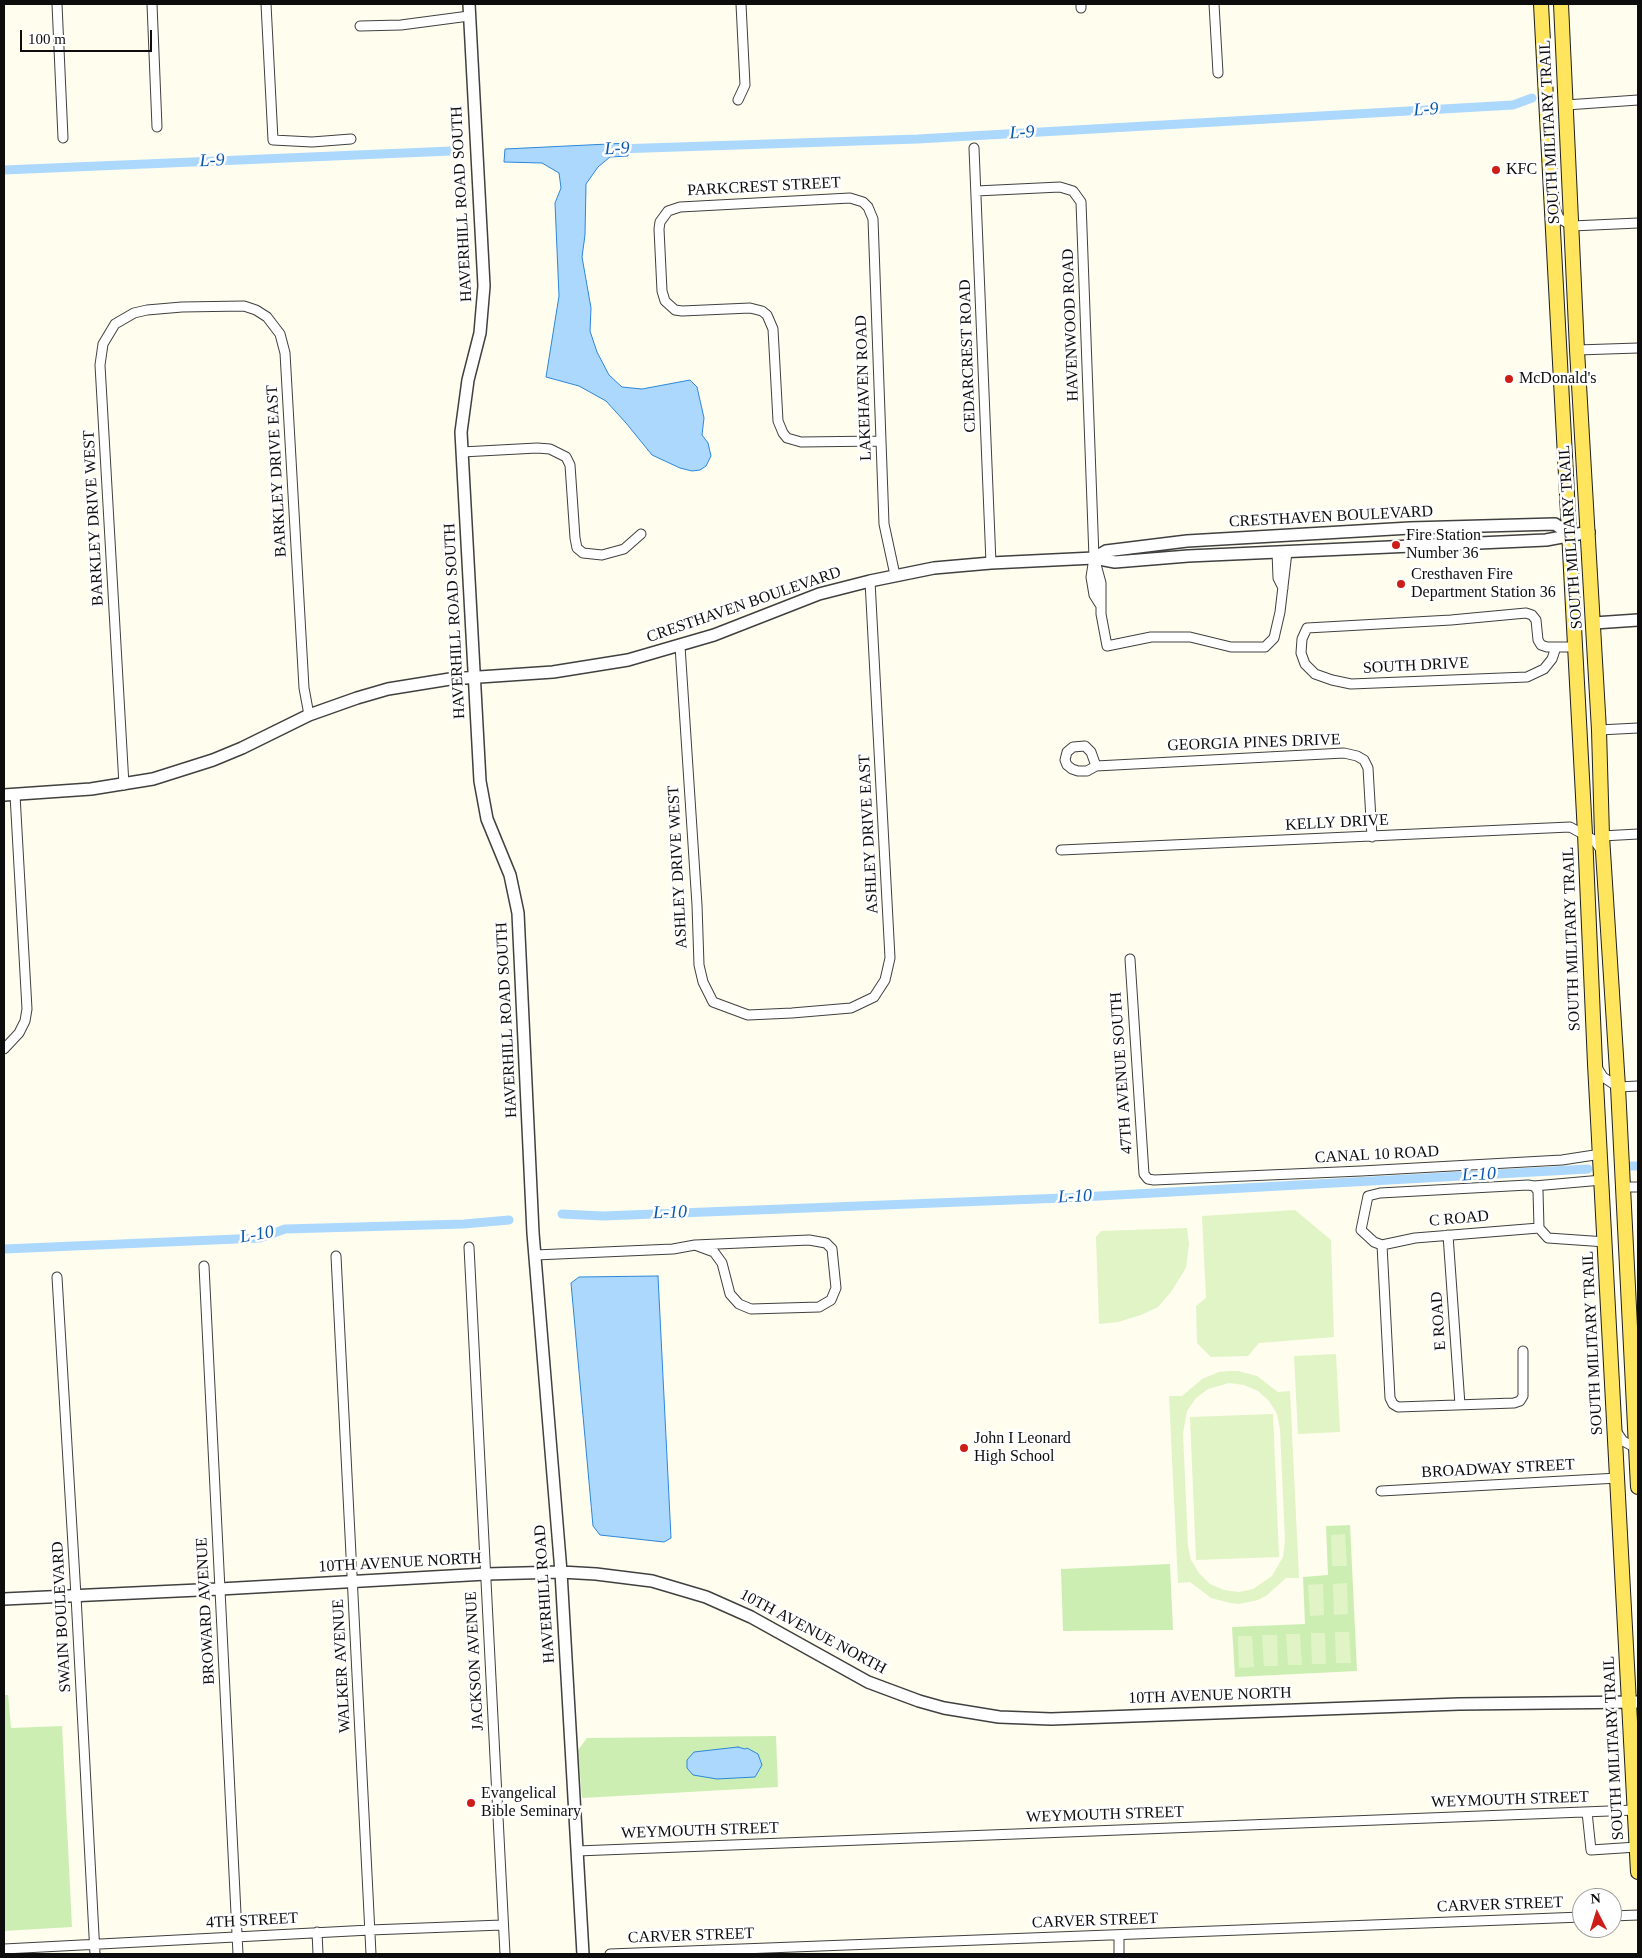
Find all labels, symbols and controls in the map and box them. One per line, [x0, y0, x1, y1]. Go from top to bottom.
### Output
scale bar [22, 20, 155, 52]
text: 100 m [28, 31, 66, 47]
street label: SOUTH MILITARY TRAIL [1536, 39, 1564, 225]
water label: L-9 [1413, 99, 1439, 121]
street label: HAVERHILL ROAD SOUTH [447, 106, 477, 302]
water label: L-9 [1009, 122, 1035, 144]
water label: L-9 [604, 138, 630, 160]
water label: L-9 [199, 150, 225, 172]
place label: KFC [1506, 160, 1537, 180]
marker: KFC [1490, 164, 1502, 176]
street label: PARKCREST STREET [687, 173, 841, 201]
street label: HAVENWOOD ROAD [1059, 248, 1083, 402]
street label: CEDARCREST ROAD [956, 279, 980, 433]
street label: LAKEHAVEN ROAD [852, 315, 876, 461]
place label: McDonald's [1519, 369, 1597, 389]
marker: McDonald's [1503, 373, 1515, 385]
street label: BARKLEY DRIVE EAST [263, 384, 291, 558]
street label: BARKLEY DRIVE WEST [80, 430, 108, 606]
street label: SOUTH MILITARY TRAIL [1555, 444, 1587, 630]
street label: CRESTHAVEN BOULEVARD [1228, 502, 1434, 532]
street label: HAVERHILL ROAD SOUTH [440, 523, 470, 719]
place label: Fire Station Number 36 [1406, 526, 1481, 564]
marker: Fire Station Number 36 [1390, 539, 1402, 551]
street label: CRESTHAVEN BOULEVARD [644, 563, 844, 647]
place label: Cresthaven Fire Department Station 36 [1411, 565, 1556, 603]
marker: Cresthaven Fire Department Station 36 [1395, 578, 1407, 590]
street label: SOUTH DRIVE [1362, 654, 1470, 678]
street label: GEORGIA PINES DRIVE [1167, 730, 1341, 756]
street label: ASHLEY DRIVE EAST [855, 754, 883, 914]
street label: ASHLEY DRIVE WEST [664, 785, 692, 949]
street label: KELLY DRIVE [1285, 811, 1389, 835]
street label: SOUTH MILITARY TRAIL [1559, 846, 1585, 1032]
street label: HAVERHILL ROAD SOUTH [492, 922, 522, 1118]
street label: 47TH AVENUE SOUTH [1107, 991, 1137, 1155]
street label: CANAL 10 ROAD [1314, 1142, 1440, 1168]
water label: L-10 [1461, 1163, 1497, 1187]
water label: L-10 [1057, 1185, 1093, 1209]
water label: L-10 [653, 1202, 687, 1224]
street label: C ROAD [1428, 1207, 1490, 1231]
water label: L-10 [238, 1221, 276, 1249]
street label: SOUTH MILITARY TRAIL [1579, 1250, 1607, 1436]
street label: E ROAD [1427, 1291, 1451, 1351]
place label: John I Leonard High School [974, 1429, 1071, 1467]
marker: John I Leonard High School [958, 1442, 970, 1454]
street label: BROADWAY STREET [1421, 1455, 1575, 1483]
street label: HAVERHILL ROAD [531, 1524, 559, 1664]
street label: BROWARD AVENUE [193, 1537, 219, 1685]
street label: SWAIN BOULEVARD [48, 1541, 76, 1693]
street label: 10TH AVENUE NORTH [318, 1549, 482, 1577]
street label: 10TH AVENUE NORTH [736, 1585, 890, 1679]
street label: JACKSON AVENUE [462, 1591, 488, 1731]
street label: WALKER AVENUE [329, 1598, 355, 1734]
street label: SOUTH MILITARY TRAIL [1600, 1655, 1628, 1841]
street label: 10TH AVENUE NORTH [1128, 1684, 1292, 1708]
place label: Evangelical Bible Seminary [481, 1784, 581, 1822]
street label: WEYMOUTH STREET [1431, 1788, 1589, 1812]
marker: Evangelical Bible Seminary [465, 1797, 477, 1809]
street label: WEYMOUTH STREET [1026, 1803, 1184, 1827]
street label: WEYMOUTH STREET [621, 1819, 779, 1843]
north arrow [1572, 1888, 1622, 1938]
text: N [1590, 1891, 1601, 1906]
street label: CARVER STREET [1437, 1893, 1563, 1917]
street label: 4TH STREET [206, 1909, 298, 1933]
street label: CARVER STREET [1032, 1909, 1158, 1933]
street label: CARVER STREET [628, 1924, 754, 1948]

